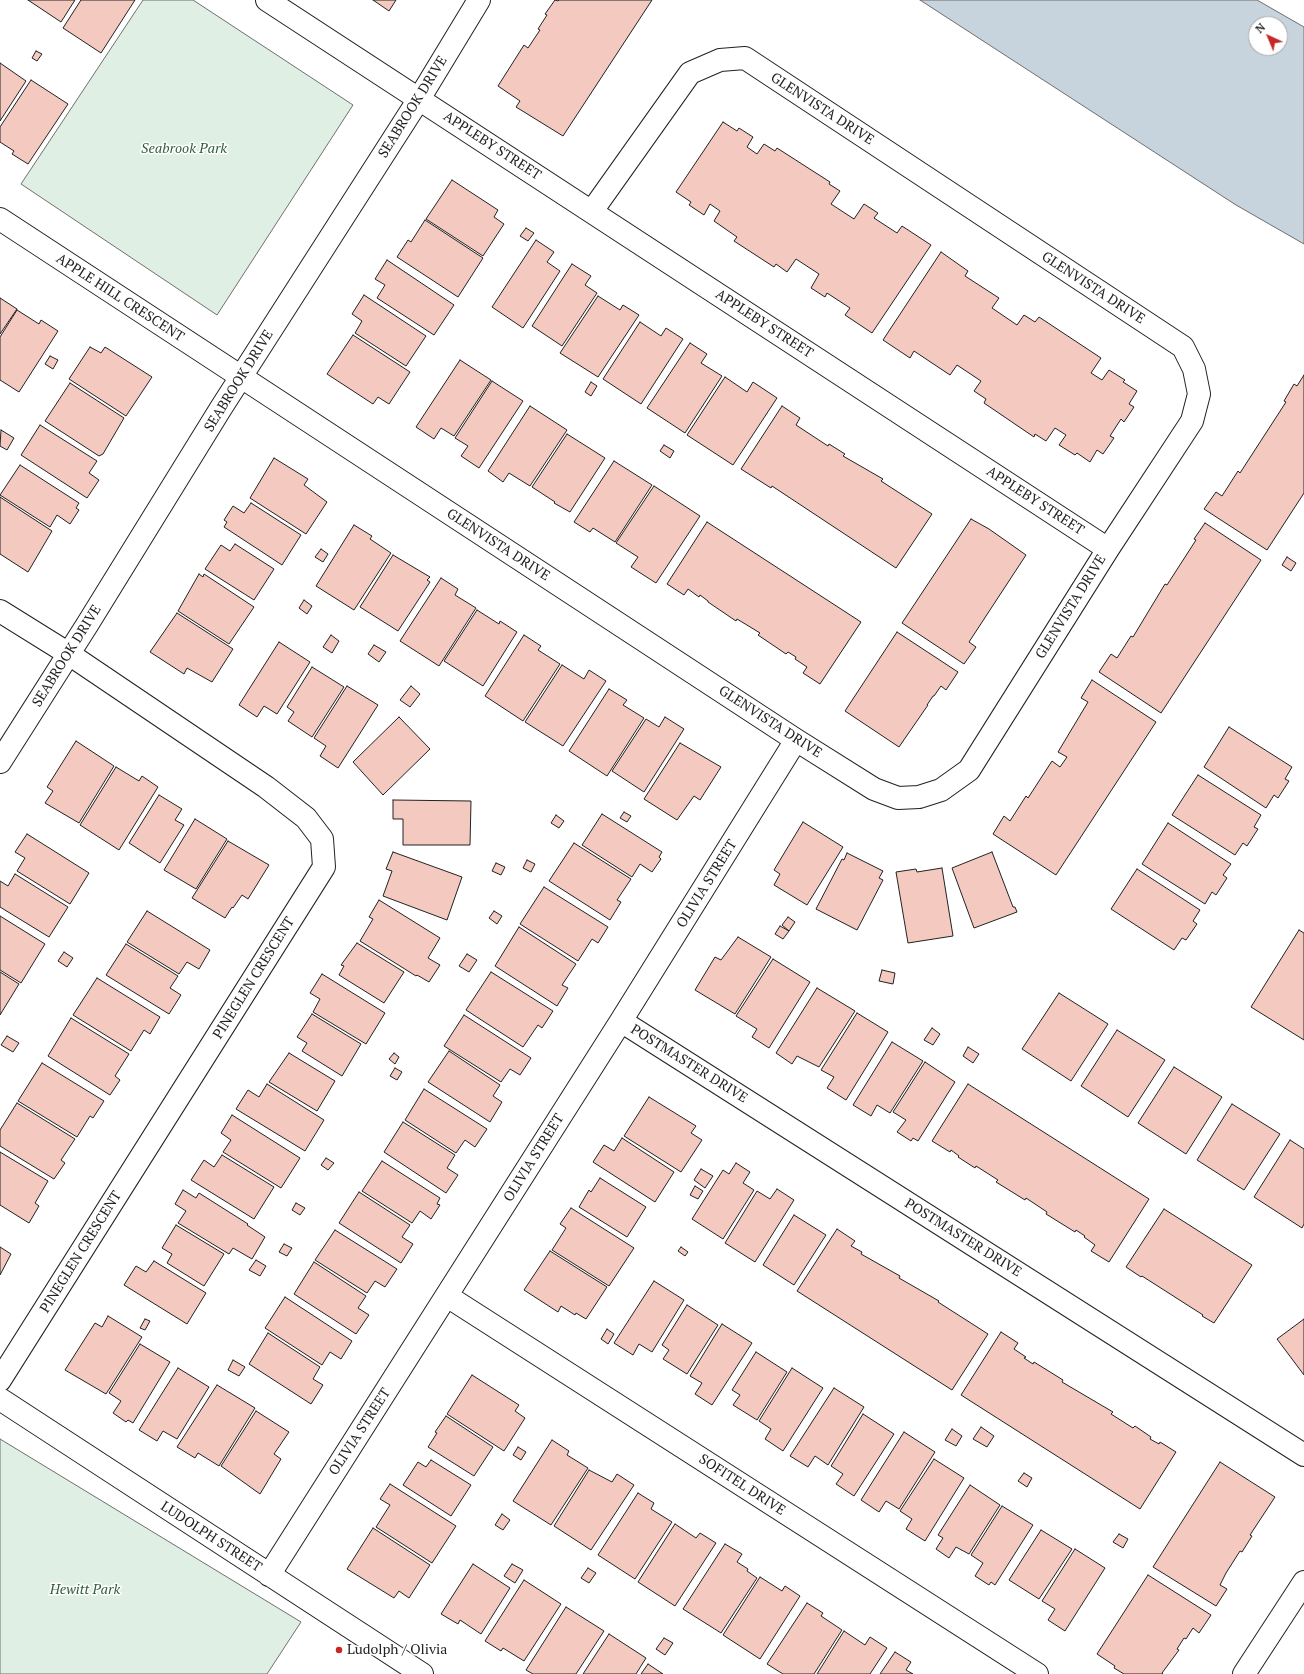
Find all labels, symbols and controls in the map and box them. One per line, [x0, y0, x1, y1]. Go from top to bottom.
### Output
north arrow [1248, 16, 1288, 56]
text: N [1252, 20, 1268, 36]
street label: SEABROOK DRIVE [375, 53, 451, 161]
street label: GLENVISTA DRIVE [767, 69, 877, 149]
street label: APPLEBY STREET [440, 108, 544, 184]
park label: Seabrook Park [141, 141, 227, 157]
street label: GLENVISTA DRIVE [1038, 248, 1148, 328]
street label: APPLE HILL CRESCENT [53, 250, 187, 346]
street label: APPLEBY STREET [712, 286, 816, 362]
street label: SEABROOK DRIVE [201, 327, 277, 435]
street label: APPLEBY STREET [983, 463, 1087, 539]
street label: GLENVISTA DRIVE [443, 505, 553, 585]
street label: GLENVISTA DRIVE [1032, 552, 1110, 662]
street label: SEABROOK DRIVE [29, 602, 105, 710]
street label: GLENVISTA DRIVE [715, 682, 825, 762]
street label: OLIVIA STREET [673, 837, 741, 931]
street label: PINEGLEN CRESCENT [210, 914, 298, 1042]
street label: POSTMASTER DRIVE [628, 1021, 750, 1107]
street label: OLIVIA STREET [500, 1111, 568, 1205]
street label: PINEGLEN CRESCENT [37, 1188, 125, 1316]
street label: POSTMASTER DRIVE [902, 1195, 1024, 1281]
street label: OLIVIA STREET [326, 1385, 394, 1479]
street label: SOFITEL DRIVE [696, 1451, 788, 1519]
street label: LUDOLPH STREET [157, 1498, 265, 1576]
park label: Hewitt Park [50, 1582, 120, 1598]
place label: Ludolph / Olivia [347, 1642, 447, 1658]
marker: Ludolph / Olivia [334, 1645, 344, 1655]

